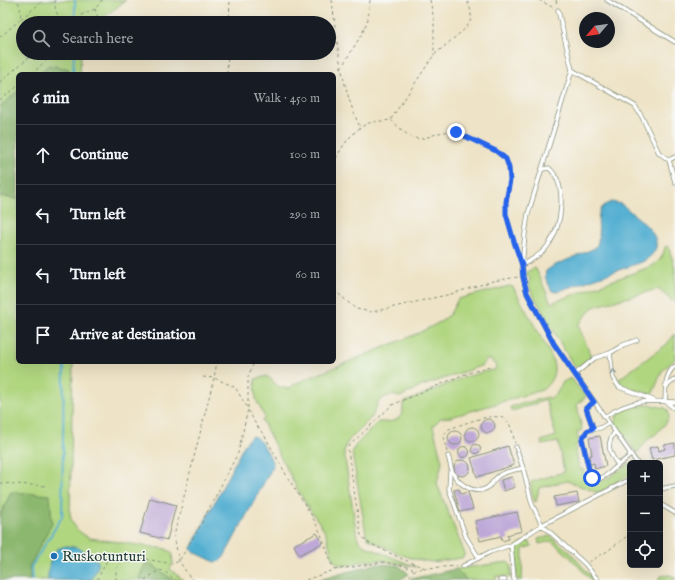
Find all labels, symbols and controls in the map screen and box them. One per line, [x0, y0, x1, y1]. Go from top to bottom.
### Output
north arrow [579, 12, 615, 48]
search box [16, 16, 336, 60]
icon: search [30, 27, 52, 49]
text: Search here [62, 29, 133, 48]
text: 6 min [32, 88, 70, 109]
text: Walk · 450 m [253, 90, 320, 107]
route end [447, 123, 465, 141]
icon: ahead [32, 144, 54, 166]
text: Continue [70, 145, 128, 164]
text: 100 m [290, 146, 320, 163]
icon: left [32, 204, 54, 226]
text: Turn left [70, 205, 126, 224]
text: 290 m [289, 206, 320, 223]
icon: left [32, 264, 54, 286]
text: Turn left [70, 265, 126, 284]
text: 60 m [295, 266, 320, 283]
icon: arrive [32, 324, 54, 346]
text: Arrive at destination [70, 325, 196, 344]
one-way arrow [609, 369, 618, 376]
map controls [627, 460, 663, 568]
button: + [627, 460, 663, 496]
route start [583, 469, 601, 487]
button: − [627, 496, 663, 532]
button: locate [627, 532, 663, 568]
place label: Ruskotunturi [62, 547, 146, 566]
marker: Ruskotunturi [49, 551, 59, 561]

